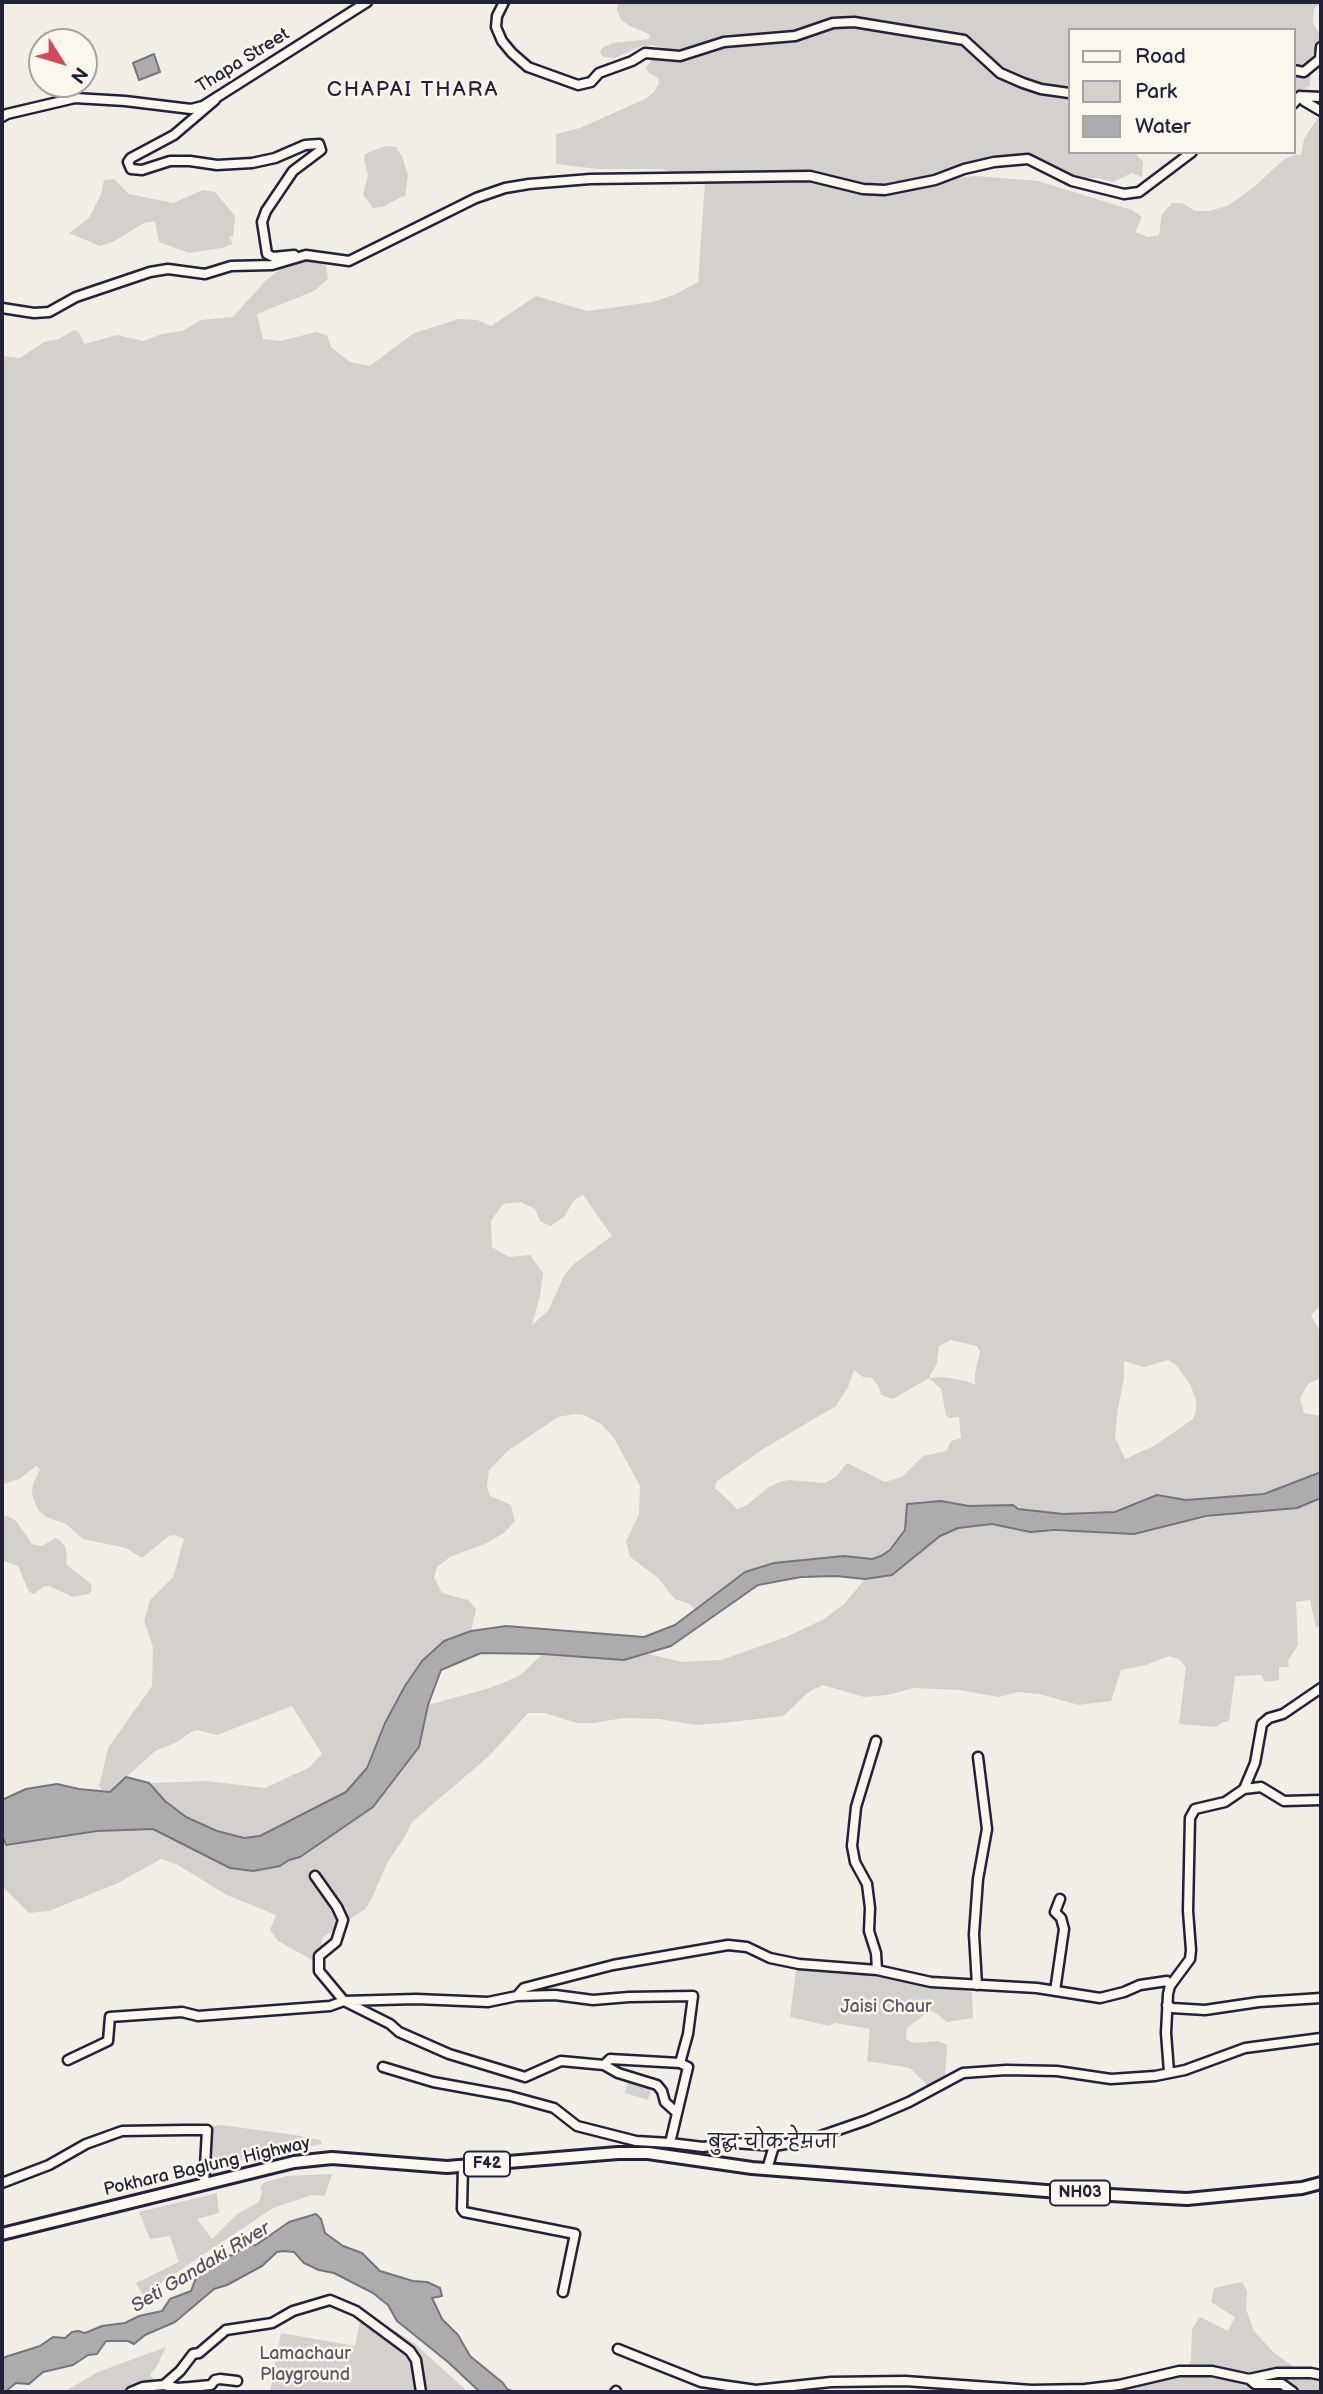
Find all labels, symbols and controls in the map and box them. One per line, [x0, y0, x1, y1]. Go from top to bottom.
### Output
street label: Thapa Street [193, 24, 293, 98]
north arrow [28, 28, 98, 98]
legend [1068, 28, 1295, 154]
text: Road [1135, 44, 1186, 69]
text: N [65, 62, 92, 87]
district label: CHAPAI THARA [328, 78, 498, 104]
text: Park [1135, 79, 1177, 104]
text: Water [1135, 114, 1191, 139]
park label: Jaisi Chaur [841, 1996, 931, 2018]
district label: बुद्ध चोक हेमजा [708, 2132, 838, 2154]
street label: Pokhara Baglung Highway [102, 2133, 312, 2201]
road number: F42 [464, 2152, 510, 2176]
road number: NH03 [1050, 2180, 1110, 2206]
water label: Seti Gandaki River [127, 2217, 275, 2319]
park label: Lamachaur Playground [259, 2343, 351, 2386]

